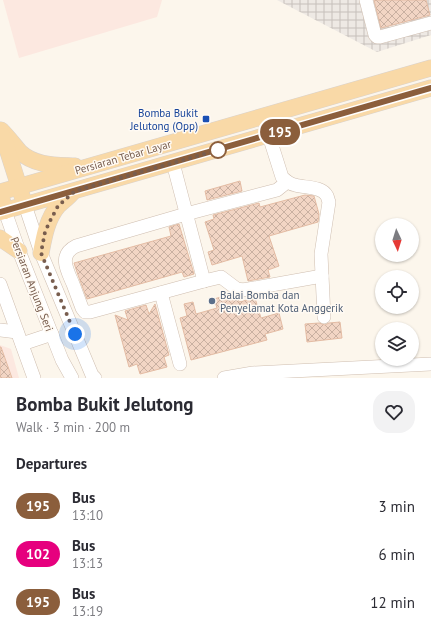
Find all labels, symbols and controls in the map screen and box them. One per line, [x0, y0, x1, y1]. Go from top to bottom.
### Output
place label: Bomba Bukit Jelutong (Opp) [129, 106, 198, 133]
marker: Bomba Bukit Jelutong (Opp) [201, 114, 211, 124]
line badge: 195 [257, 119, 303, 145]
text: 195 [268, 123, 292, 141]
street label: Persiaran Tebar Layar [73, 136, 173, 177]
unlabelled marker [209, 141, 227, 159]
north arrow [375, 218, 419, 262]
map controls [375, 218, 419, 366]
street label: Persiaran Anjung Seri [8, 235, 57, 333]
button: locate [375, 270, 419, 314]
place label: Balai Bomba dan Penyelamat Kota Anggerik [220, 288, 344, 315]
marker: Balai Bomba dan Penyelamat Kota Anggerik [207, 296, 217, 306]
button: layers [375, 322, 419, 366]
your location [65, 324, 85, 344]
button: heart [373, 391, 415, 433]
text: Bomba Bukit Jelutong [16, 392, 194, 416]
text: Walk · 3 min · 200 m [16, 419, 130, 436]
text: Departures [16, 454, 87, 473]
text: Bus [72, 488, 95, 507]
text: 195 [26, 497, 50, 515]
text: 3 min [378, 497, 415, 516]
text: 13:10 [72, 507, 103, 524]
text: Bus [72, 536, 95, 555]
text: 102 [26, 545, 50, 563]
text: 6 min [378, 545, 415, 564]
text: 13:13 [72, 555, 103, 572]
text: Bus [72, 584, 95, 603]
text: 195 [26, 593, 50, 611]
text: 12 min [370, 593, 415, 612]
text: 13:19 [72, 603, 103, 620]

